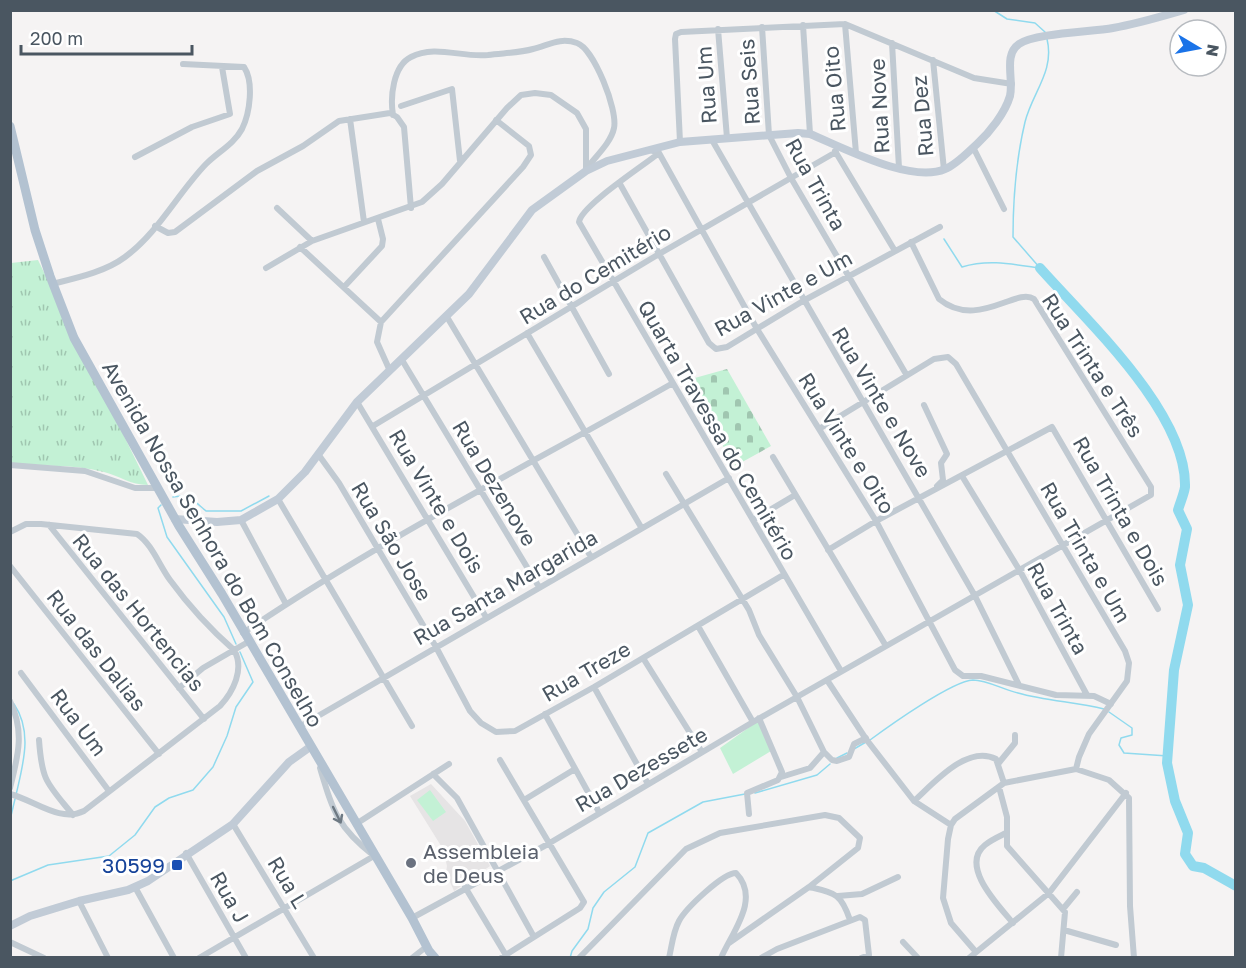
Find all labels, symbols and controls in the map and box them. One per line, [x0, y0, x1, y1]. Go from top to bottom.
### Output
scale bar [21, 18, 192, 56]
north arrow [1168, 18, 1228, 78]
text: 200 m [30, 27, 83, 49]
street label: Rua Seis [733, 38, 765, 126]
text: N [1202, 43, 1224, 58]
street label: Rua Um [690, 45, 722, 125]
street label: Rua Oito [817, 45, 851, 133]
street label: Rua Nove [864, 58, 894, 154]
street label: Rua Dez [906, 74, 938, 158]
street label: Rua Trinta [780, 133, 852, 235]
street label: Rua do Cemitério [515, 219, 675, 329]
street label: Rua Vinte e Um [710, 244, 856, 342]
street label: Rua Trinta e Três [1037, 288, 1149, 442]
street label: Quarta Travessa do Cemitério [633, 295, 803, 565]
street label: Rua Vinte e Nove [827, 322, 937, 482]
street label: Avenida Nossa Senhora do Bom Conselho [97, 356, 329, 732]
street label: Rua Vinte e Oito [793, 368, 901, 518]
street label: Rua Dezenove [447, 415, 543, 551]
street label: Rua Vinte e Dois [384, 424, 490, 578]
street label: Rua Trinta e Dois [1068, 432, 1174, 590]
street label: Rua São Jose [346, 477, 438, 605]
street label: Rua Trinta e Um [1036, 477, 1136, 627]
street label: Rua Santa Margarida [408, 524, 602, 650]
street label: Rua das Hortencias [67, 528, 211, 696]
street label: Rua Trinta [1022, 557, 1094, 659]
street label: Rua das Dalias [42, 584, 152, 716]
street label: Rua Treze [537, 635, 635, 707]
street label: Rua Um [45, 683, 113, 761]
street label: Rua Dezessete [570, 721, 712, 817]
one-way arrow [331, 805, 343, 823]
place label: Assembleia de Deus [423, 838, 539, 888]
street label: Rua L [263, 851, 313, 913]
place label: 30599 [102, 852, 165, 878]
marker: Assembleia de Deus [404, 856, 418, 870]
marker: 30599 [170, 858, 184, 872]
street label: Rua J [205, 867, 255, 927]

